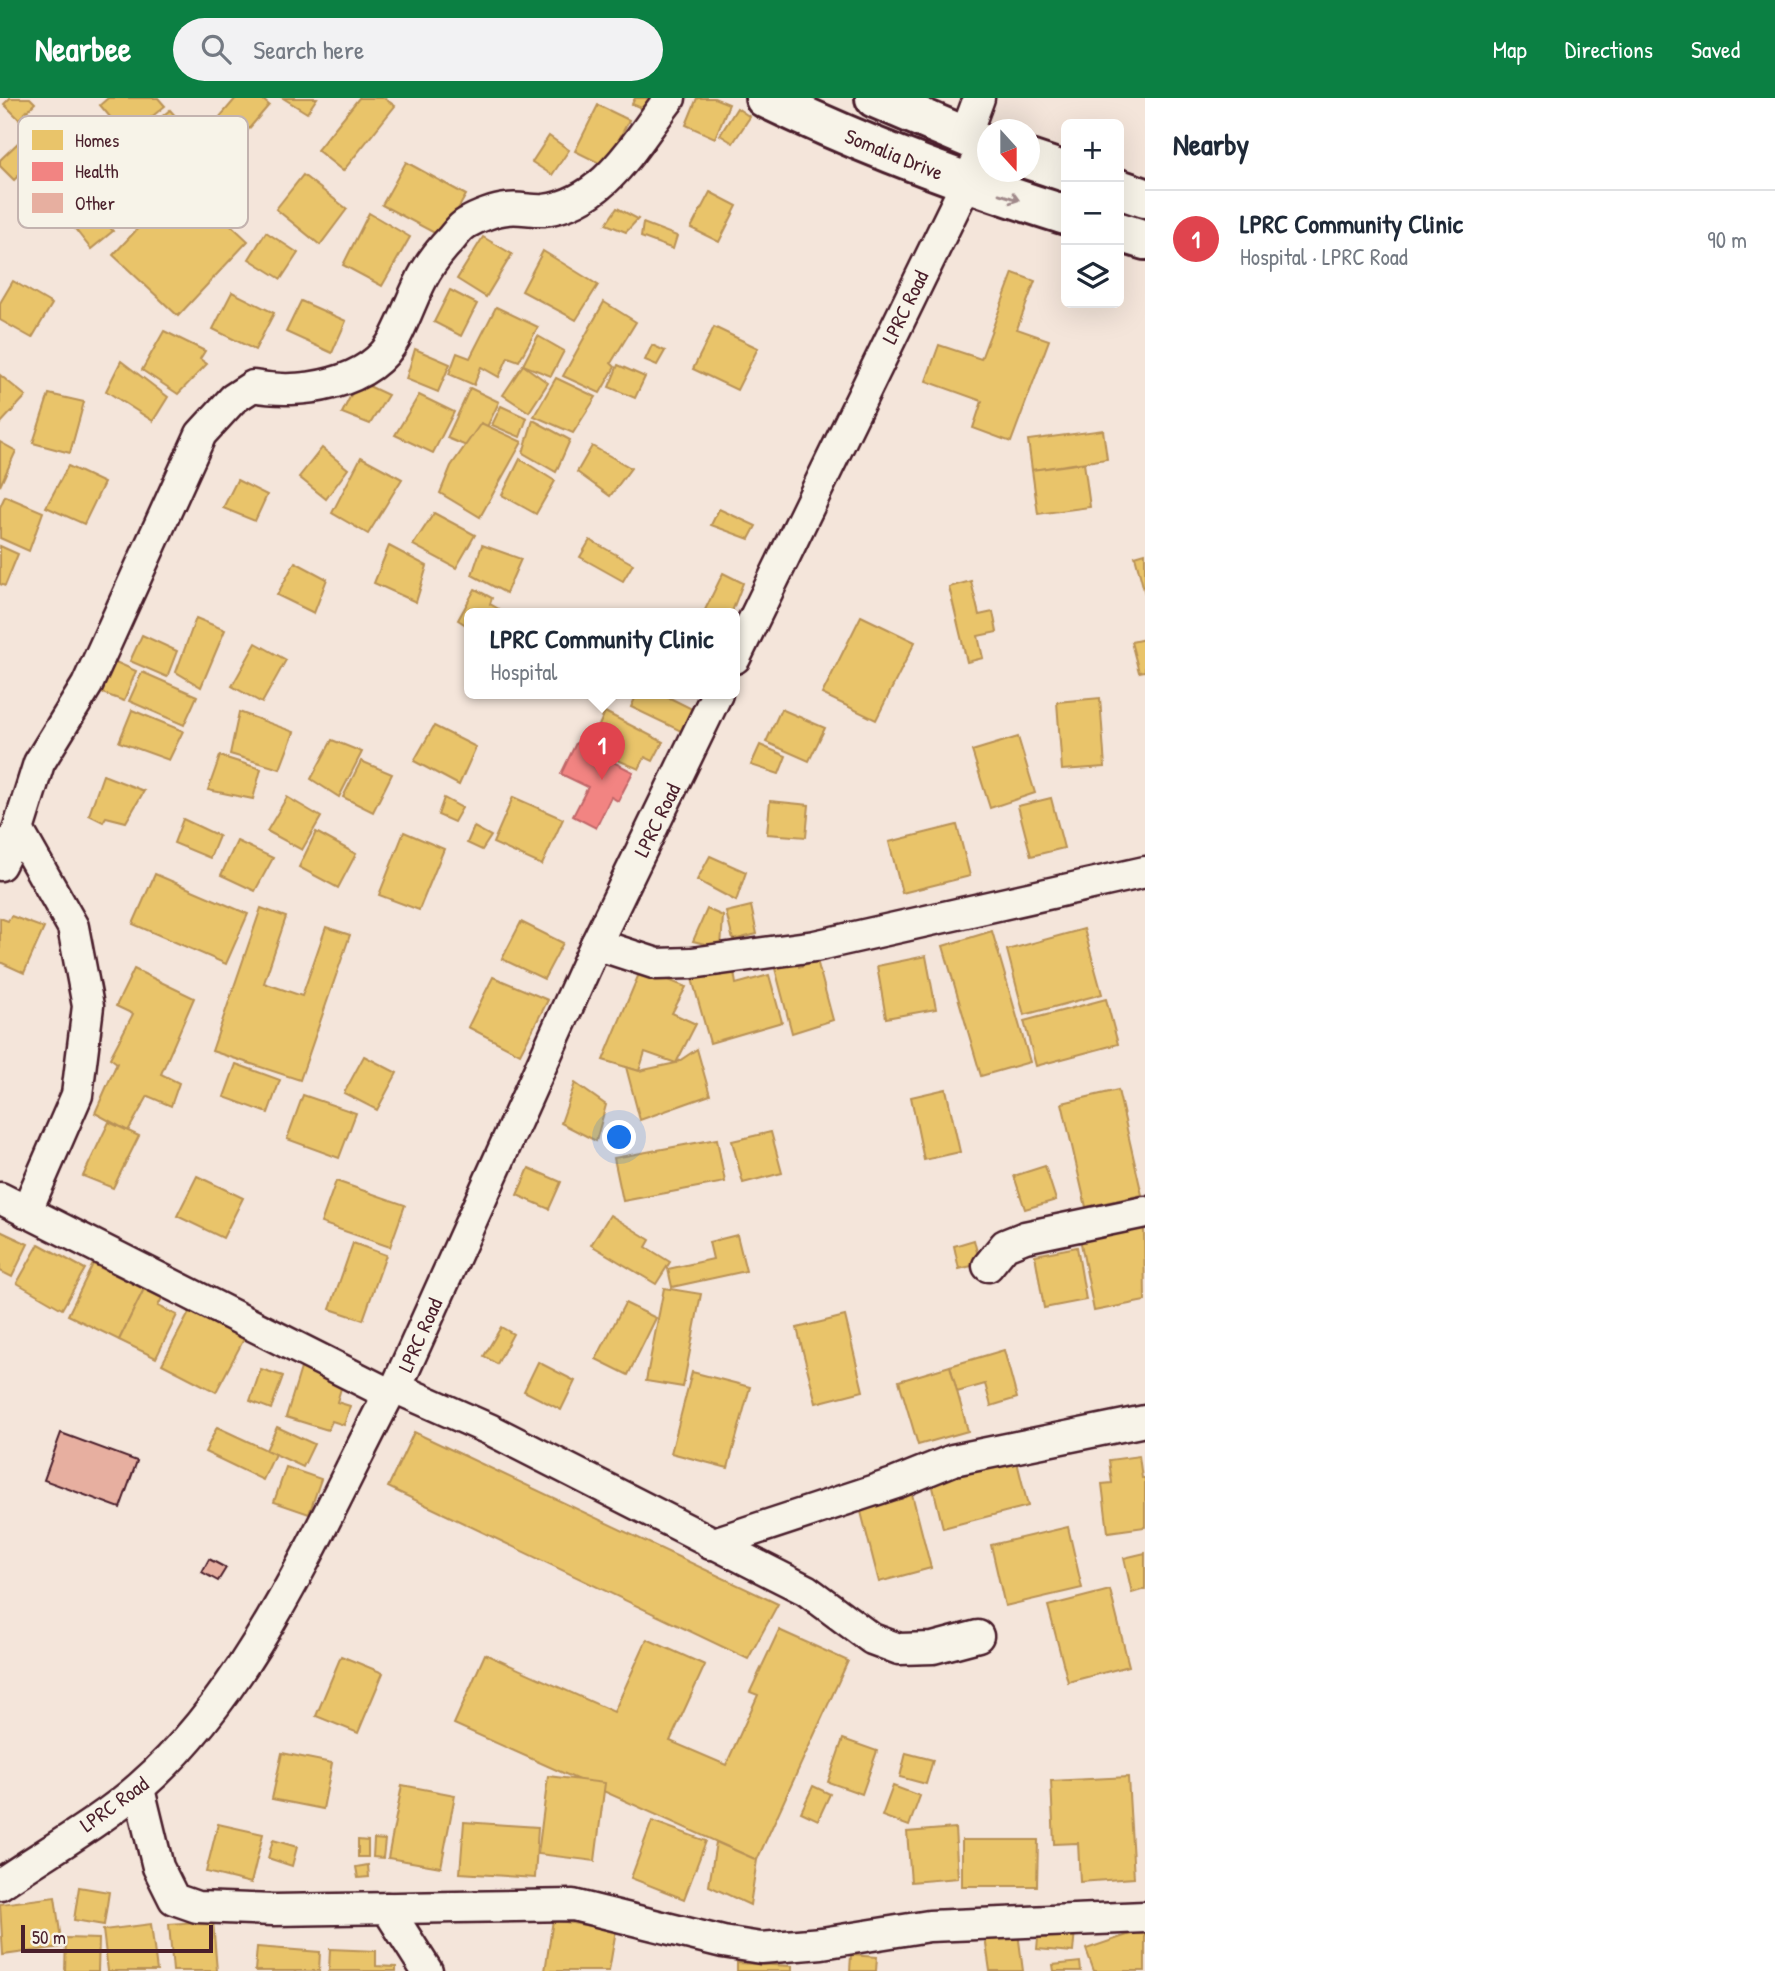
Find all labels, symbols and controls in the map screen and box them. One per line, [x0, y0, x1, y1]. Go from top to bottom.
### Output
search box [173, 18, 663, 81]
text: Nearbee [35, 27, 131, 71]
icon: search [197, 30, 235, 68]
text: Search here [253, 32, 364, 67]
text: Map [1493, 33, 1527, 65]
text: Directions [1565, 33, 1653, 65]
text: Saved [1691, 33, 1740, 65]
legend [18, 116, 248, 228]
north arrow [977, 119, 1040, 182]
map controls [1061, 119, 1124, 308]
button: + [1061, 119, 1124, 182]
street label: Somalia Drive [841, 121, 947, 187]
text: Nearby [1173, 124, 1249, 164]
text: Homes [75, 127, 119, 153]
text: Health [75, 158, 118, 184]
button: − [1061, 182, 1124, 245]
text: Other [75, 190, 116, 216]
one-way arrow [998, 192, 1020, 205]
text: LPRC Community Clinic [1240, 206, 1463, 241]
text: 1 [1192, 224, 1200, 255]
text: 90 m [1707, 224, 1747, 255]
text: Hospital · LPRC Road [1240, 241, 1408, 272]
button: layers [1061, 245, 1124, 308]
street label: LPRC Road [875, 265, 935, 349]
popup [464, 608, 740, 699]
text: LPRC Community Clinic [491, 621, 713, 656]
text: Hospital [491, 656, 558, 687]
pin: 1 [579, 722, 625, 780]
street label: LPRC Road [627, 778, 687, 862]
your location [602, 1120, 636, 1154]
street label: LPRC Road [391, 1293, 449, 1377]
street label: LPRC Road [74, 1769, 154, 1839]
scale bar [21, 1922, 214, 1954]
text: 50 m [32, 1924, 66, 1950]

